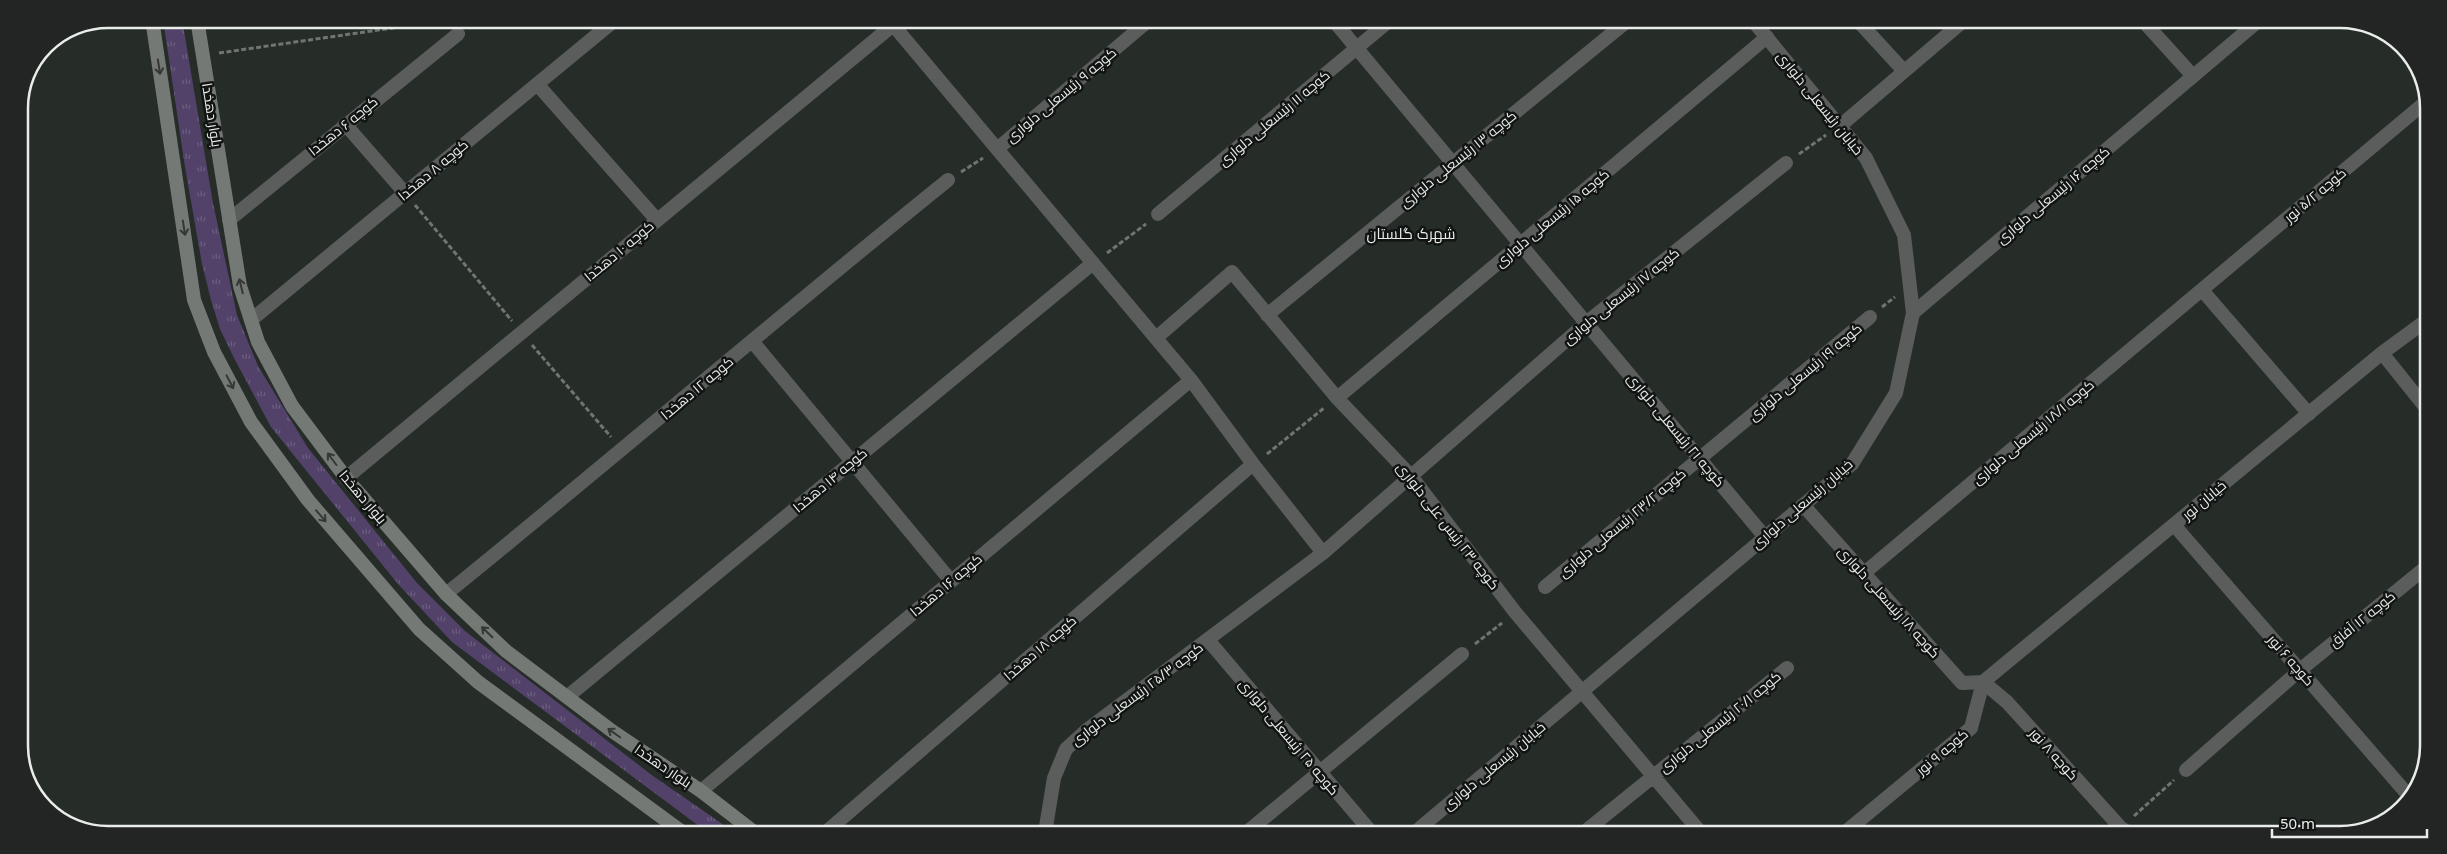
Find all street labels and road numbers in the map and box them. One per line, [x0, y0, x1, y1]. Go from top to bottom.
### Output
street label: کوچه ۹ رئیسعلی دلواری [1001, 43, 1121, 147]
street label: خیابان رئیسعلی دلواری [1773, 47, 1868, 159]
street label: کوچه ۱۱ رئیسعلی دلواری [1214, 65, 1334, 171]
street label: بلوار دهخدا [198, 81, 227, 148]
street label: کوچه ۶ دهخدا [304, 92, 382, 160]
street label: کوچه ۱۳ رئیسعلی دلواری [1395, 106, 1521, 212]
street label: کوچه ۸ دهخدا [393, 135, 473, 205]
street label: کوچه ۱۶ رئیسعلی دلواری [1992, 142, 2114, 248]
street label: کوچه ۵/۲ نور [2279, 163, 2350, 228]
street label: کوچه ۱۵ رئیسعلی دلواری [1491, 164, 1613, 272]
street label: کوچه ۱۰ دهخدا [580, 216, 658, 286]
street label: کوچه ۱۷ رئیسعلی دلواری [1559, 243, 1683, 349]
street label: کوچه ۱۹ رئیسعلی دلواری [1744, 318, 1866, 426]
street label: کوچه ۱۲ دهخدا [656, 352, 738, 424]
street label: کوچه ۲۱ رئیسعلی دلواری [1622, 369, 1730, 491]
street label: کوچه ۱۸/۱ رئیسعلی دلواری [1968, 375, 2098, 489]
street label: کوچه ۱۴ دهخدا [789, 443, 871, 517]
street label: خیابان رئیسعلی دلواری [1747, 454, 1856, 553]
street label: کوچه ۲۳ رئیس علی دلواری [1392, 458, 1504, 594]
street label: کوچه ۲۳/۲ رئیسعلی دلواری [1554, 464, 1690, 582]
street label: بلوار دهخدا [335, 466, 391, 528]
street label: خیابان نور [2177, 476, 2230, 524]
street label: کوچه ۱۸ رئیسعلی دلواری [1833, 542, 1945, 662]
street label: کوچه ۱۶ دهخدا [906, 549, 986, 621]
street label: کوچه ۱۲ آفاق [2325, 586, 2399, 652]
street label: کوچه ۱۸ دهخدا [999, 611, 1081, 685]
street label: کوچه ۶ نور [2262, 629, 2319, 690]
street label: کوچه ۲۵/۳ رئیسعلی دلواری [1067, 638, 1207, 750]
street label: کوچه ۲۰/۱ رئیسعلی دلواری [1655, 666, 1785, 778]
street label: کوچه ۲۵ رئیسعلی دلواری [1234, 674, 1344, 800]
street label: خیابان رئیسعلی دلواری [1438, 717, 1549, 814]
street label: کوچه ۸ نور [2024, 723, 2083, 785]
street label: کوچه ۹ نور [1911, 724, 1972, 780]
street label: بلوار دهخدا [631, 740, 695, 792]

